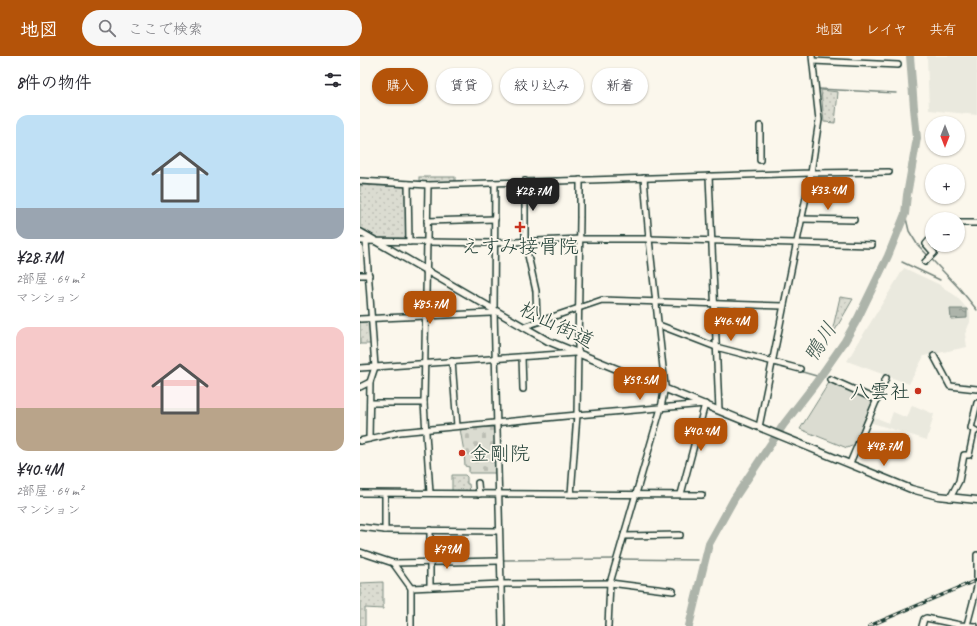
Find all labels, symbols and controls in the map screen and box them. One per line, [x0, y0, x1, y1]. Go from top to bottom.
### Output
search box [82, 10, 362, 46]
icon: search [96, 17, 118, 39]
text: 地図 [20, 18, 58, 42]
text: ここで検索 [128, 20, 203, 39]
text: 地図 [816, 21, 844, 38]
text: レイヤ [866, 21, 907, 38]
text: 共有 [929, 21, 957, 38]
chip: 購入 [372, 68, 428, 104]
chip: 賃貸 [436, 68, 492, 104]
chip: 絞り込み [500, 68, 584, 104]
chip: 新着 [592, 68, 648, 104]
icon: filters [322, 69, 344, 91]
text: 8件の物件 [16, 72, 92, 93]
north arrow [925, 116, 965, 156]
map controls [925, 116, 965, 252]
icon: home [144, 141, 216, 213]
button: + [925, 164, 965, 204]
pin: ¥33.4M [795, 177, 861, 211]
pin: ¥28.7M [500, 178, 566, 212]
text: ¥33.4M [810, 182, 846, 198]
text: ¥28.7M [515, 183, 551, 199]
button: − [925, 212, 965, 252]
marker: えすみ接骨院 [514, 221, 526, 233]
place label: えすみ接骨院 [461, 234, 579, 259]
text: ¥28.7M [16, 247, 62, 268]
text: 2部屋 · 64 m² [16, 271, 83, 287]
text: マンション [16, 290, 80, 306]
pin: ¥85.7M [397, 291, 463, 325]
text: ¥85.7M [412, 296, 448, 312]
street label: 松山街道 [516, 296, 598, 354]
pin: ¥46.4M [698, 308, 764, 342]
text: ¥46.4M [713, 313, 749, 329]
water label: 鴨川 [798, 317, 842, 367]
icon: home [144, 353, 216, 425]
pin: ¥59.5M [607, 367, 673, 401]
text: ¥59.5M [623, 372, 657, 388]
place label: 八雲社 [850, 379, 910, 404]
marker: 八雲社 [913, 386, 923, 396]
pin: ¥40.4M [668, 418, 734, 452]
text: ¥40.4M [683, 423, 719, 439]
pin: ¥48.7M [851, 433, 917, 467]
text: ¥48.7M [866, 438, 902, 454]
place label: 金剛院 [470, 441, 530, 466]
marker: 金剛院 [457, 448, 467, 458]
text: ¥40.4M [16, 459, 62, 480]
text: 2部屋 · 64 m² [16, 483, 83, 499]
text: マンション [16, 502, 80, 518]
pin: ¥79M [423, 536, 471, 570]
text: ¥79M [434, 541, 460, 557]

